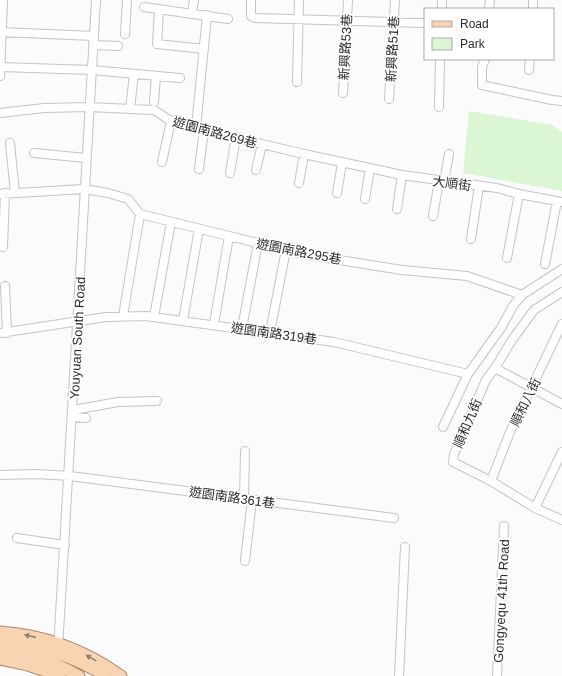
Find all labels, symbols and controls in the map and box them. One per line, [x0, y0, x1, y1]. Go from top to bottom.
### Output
legend [424, 8, 554, 60]
street label: 新興路53巷 [336, 13, 355, 81]
street label: 新興路51巷 [383, 15, 402, 83]
text: Road [460, 17, 489, 31]
text: Park [460, 37, 486, 51]
street label: 遊園南路269巷 [171, 114, 259, 151]
street label: 大順街 [432, 173, 472, 194]
street label: 遊園南路295巷 [255, 236, 343, 267]
street label: Youyuan South Road [67, 277, 88, 400]
street label: 遊園南路319巷 [230, 320, 318, 347]
street label: 順和八街 [507, 376, 544, 429]
street label: 順和九街 [450, 396, 485, 450]
street label: 遊園南路361巷 [188, 484, 276, 511]
street label: Gongyequ 41th Road [491, 539, 512, 663]
one-way arrow [24, 633, 36, 639]
one-way arrow [85, 654, 97, 661]

